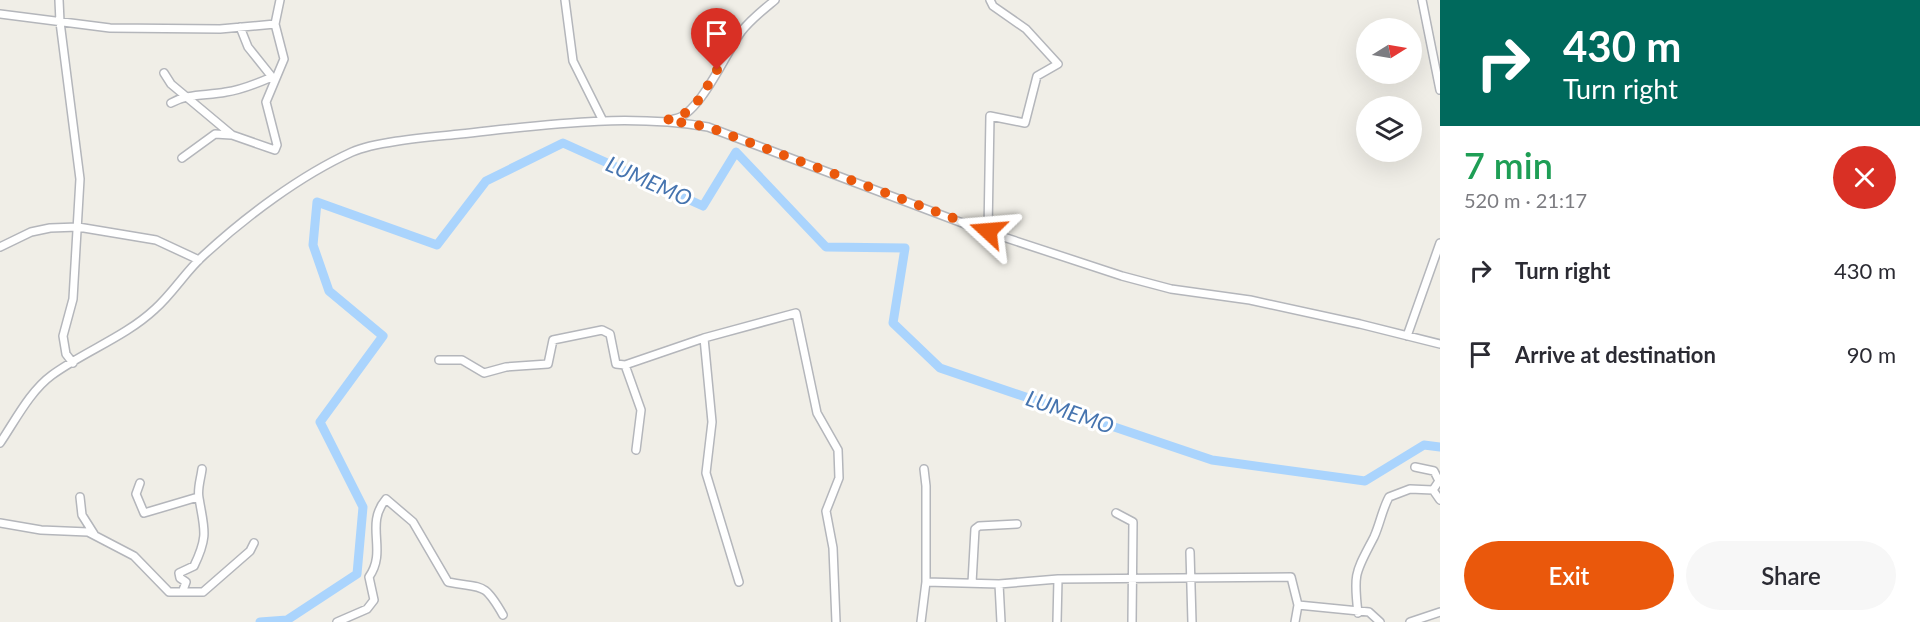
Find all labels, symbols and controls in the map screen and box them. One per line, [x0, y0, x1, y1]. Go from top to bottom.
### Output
pin [691, 8, 742, 70]
icon: arrive [700, 17, 733, 50]
north arrow [1356, 18, 1422, 84]
map controls [1356, 18, 1422, 162]
text: 430 m [1563, 21, 1681, 71]
icon: right [1464, 24, 1542, 102]
text: Turn right [1563, 72, 1678, 105]
button: layers [1356, 96, 1422, 162]
text: 7 min [1464, 143, 1553, 187]
button: close [1833, 146, 1896, 209]
water label: LUMEMO [602, 150, 696, 211]
text: 520 m · 21:17 [1464, 188, 1587, 212]
position arrow [956, 199, 1020, 263]
icon: right [1464, 254, 1497, 287]
text: Turn right [1515, 257, 1610, 284]
text: 430 m [1834, 257, 1896, 284]
icon: arrive [1464, 338, 1497, 371]
text: Arrive at destination [1515, 341, 1716, 368]
text: 90 m [1847, 341, 1896, 368]
water label: LUMEMO [1023, 384, 1118, 439]
button: Exit [1464, 541, 1674, 610]
button: Share [1686, 541, 1896, 610]

